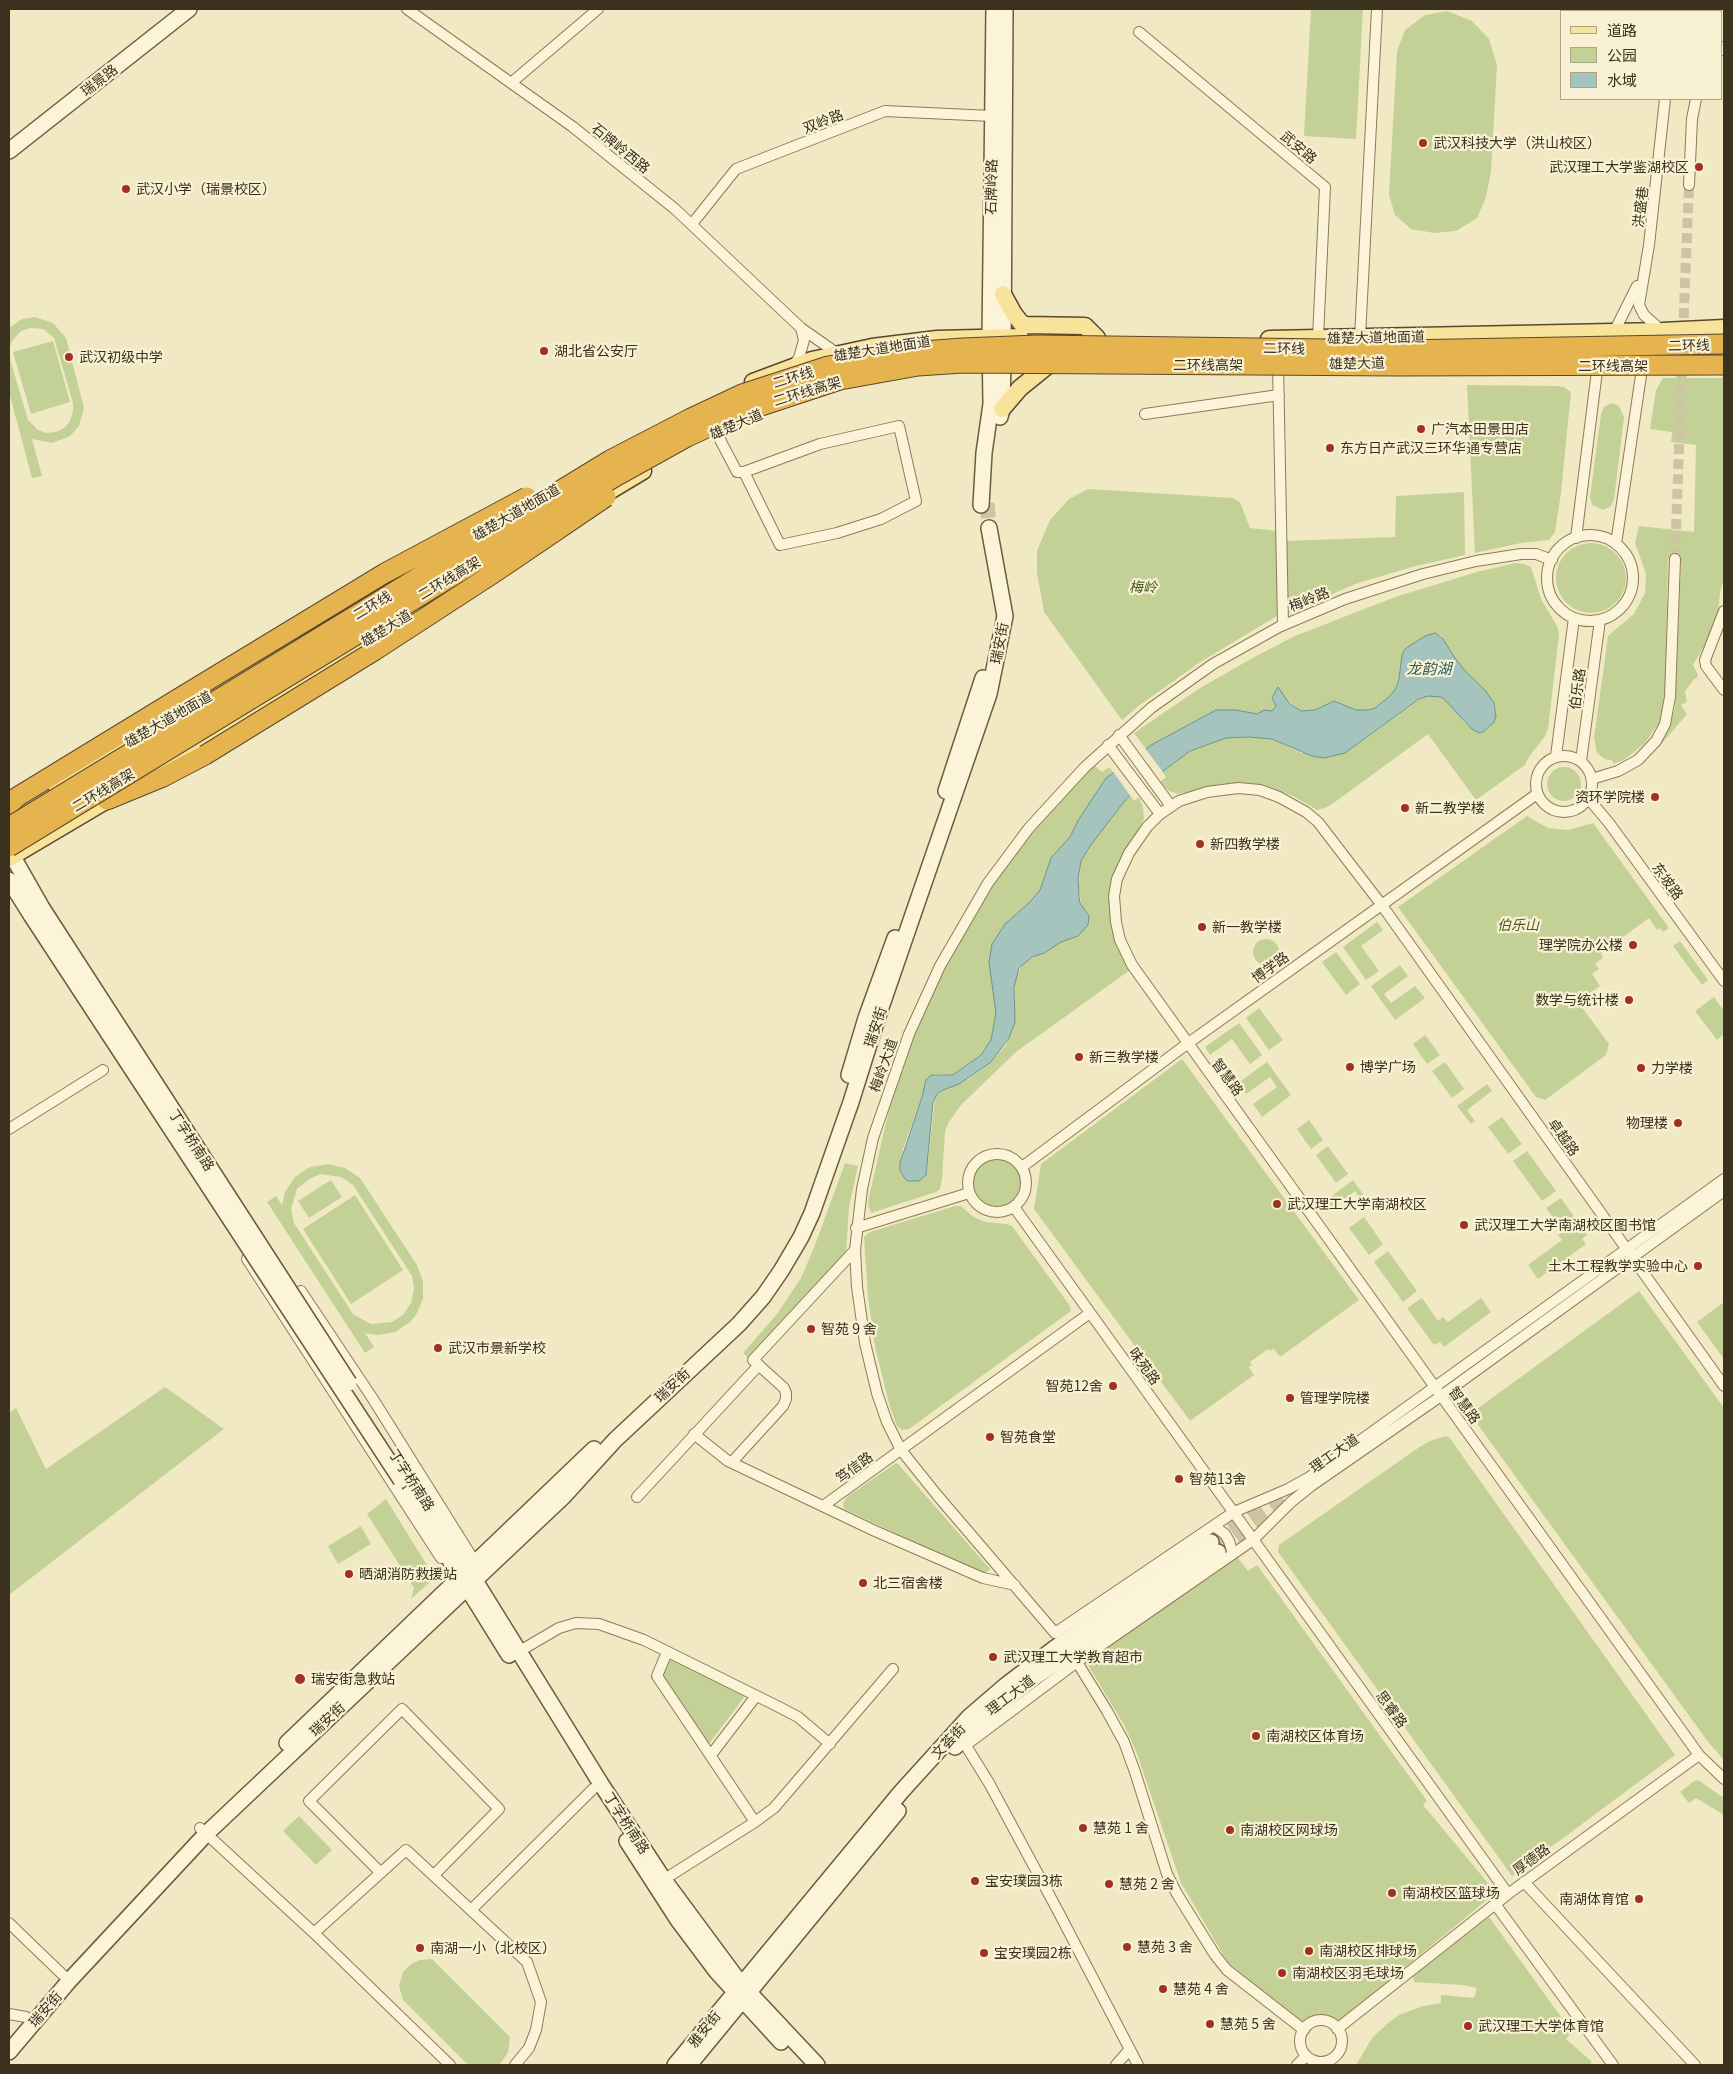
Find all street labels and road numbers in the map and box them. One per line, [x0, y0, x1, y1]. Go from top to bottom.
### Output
street label: 瑞景路 [77, 60, 121, 100]
street label: 双岭路 [800, 106, 846, 136]
street label: 石牌岭西路 [589, 119, 653, 177]
street label: 武安路 [1278, 127, 1320, 167]
street label: 石牌岭路 [982, 159, 1000, 215]
street label: 洪盛巷 [1629, 185, 1651, 229]
street label: 雄楚大道地面道 [1327, 328, 1425, 346]
street label: 雄楚大道地面道 [832, 332, 932, 364]
street label: 二环线 [1668, 336, 1710, 354]
street label: 二环线 [1263, 339, 1305, 357]
street label: 雄楚大道 [1329, 354, 1385, 372]
street label: 二环线高架 [1173, 357, 1243, 373]
street label: 二环线高架 [1578, 358, 1648, 374]
street label: 二环线 [770, 363, 816, 391]
street label: 二环线高架 [771, 373, 843, 409]
street label: 雄楚大道 [707, 405, 765, 443]
street label: 雄楚大道地面道 [469, 480, 563, 544]
street label: 二环线高架 [415, 553, 483, 603]
street label: 梅岭路 [1286, 583, 1332, 615]
street label: 二环线 [350, 587, 394, 623]
street label: 雄楚大道 [358, 606, 414, 650]
street label: 瑞安街 [987, 621, 1011, 665]
street label: 伯乐路 [1566, 667, 1588, 711]
street label: 雄楚大道地面道 [121, 687, 215, 751]
street label: 二环线高架 [69, 765, 137, 815]
street label: 东坡路 [1649, 859, 1687, 903]
street label: 博学路 [1248, 948, 1292, 986]
street label: 瑞安街 [861, 1004, 889, 1050]
street label: 梅岭大道 [866, 1036, 900, 1094]
street label: 智慧路 [1209, 1055, 1247, 1099]
street label: 丁字桥南路 [166, 1106, 218, 1174]
street label: 卓越路 [1545, 1115, 1583, 1159]
street label: 味苑路 [1126, 1344, 1164, 1388]
street label: 瑞安街 [651, 1365, 693, 1405]
street label: 智慧路 [1446, 1383, 1484, 1427]
street label: 理工大道 [1306, 1430, 1362, 1476]
street label: 丁字桥南路 [386, 1446, 438, 1514]
street label: 笃信路 [832, 1448, 876, 1486]
street label: 理工大道 [983, 1671, 1037, 1719]
street label: 思睿路 [1373, 1687, 1411, 1731]
street label: 瑞安街 [306, 1699, 348, 1739]
street label: 文荟街 [928, 1720, 968, 1762]
street label: 丁字桥南路 [601, 1789, 653, 1857]
street label: 厚德路 [1509, 1840, 1553, 1878]
street label: 瑞安街 [25, 1988, 65, 2030]
street label: 雅安街 [684, 2007, 724, 2051]

